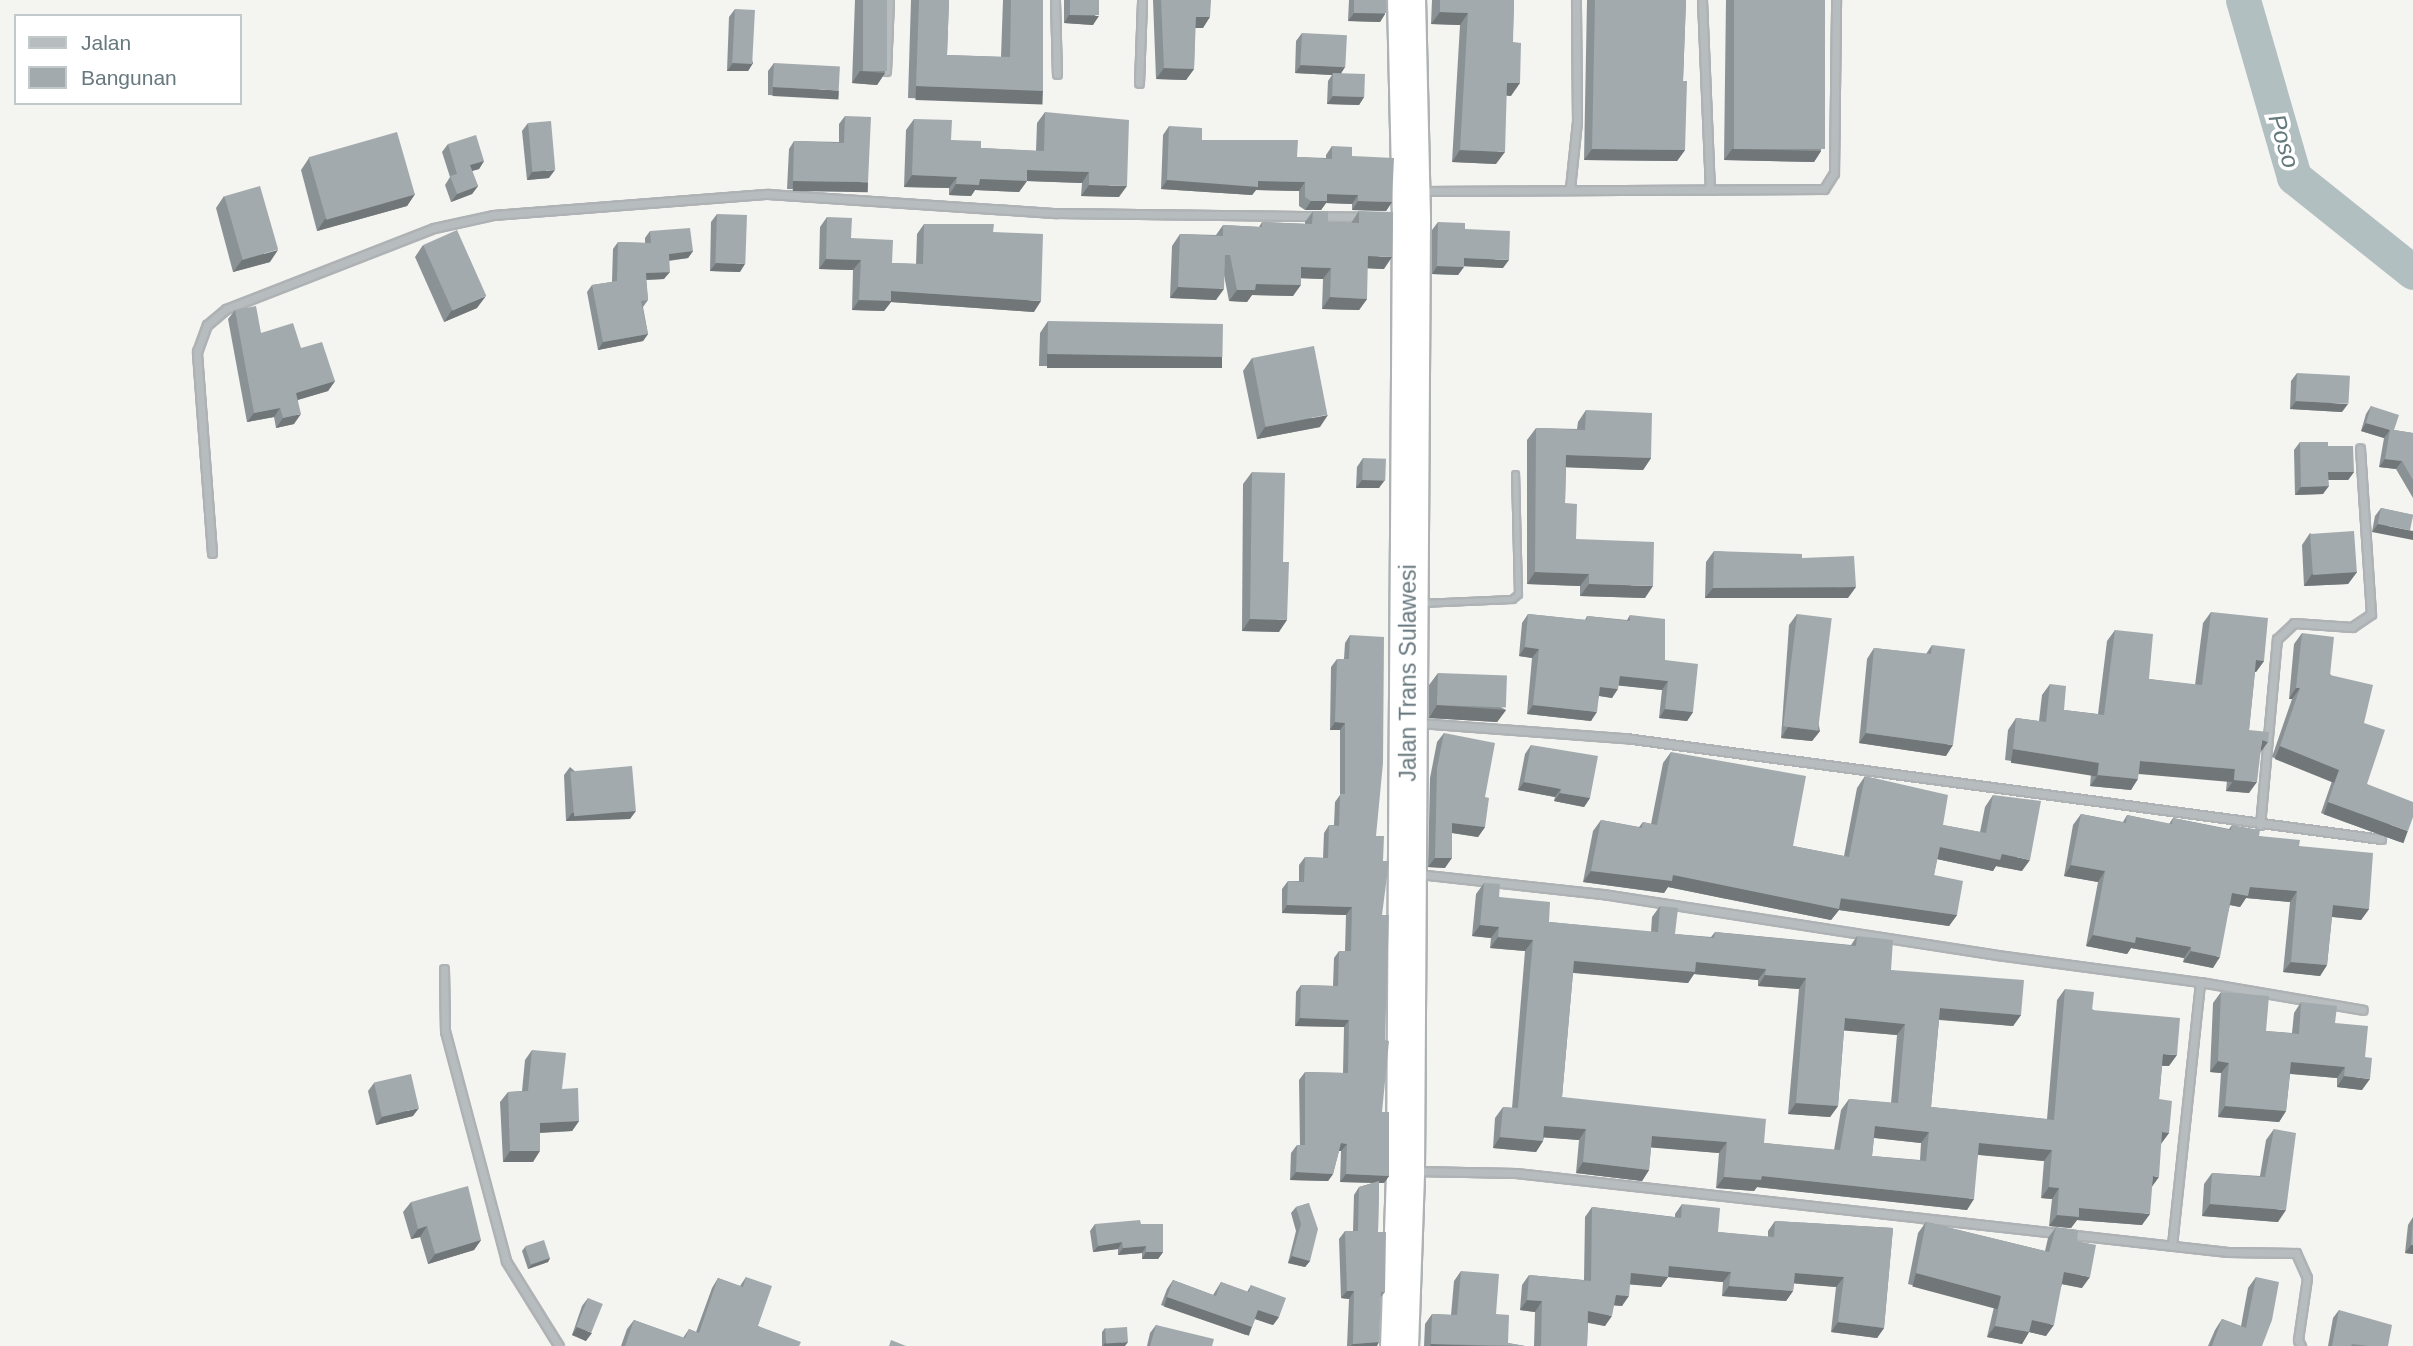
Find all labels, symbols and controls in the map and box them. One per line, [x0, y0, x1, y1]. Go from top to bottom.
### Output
legend [14, 14, 242, 105]
text: Jalan [81, 31, 131, 54]
text: Bangunan [81, 66, 177, 89]
water label: Poso [2262, 111, 2306, 171]
street label: Jalan Trans Sulawesi [1394, 564, 1422, 782]

